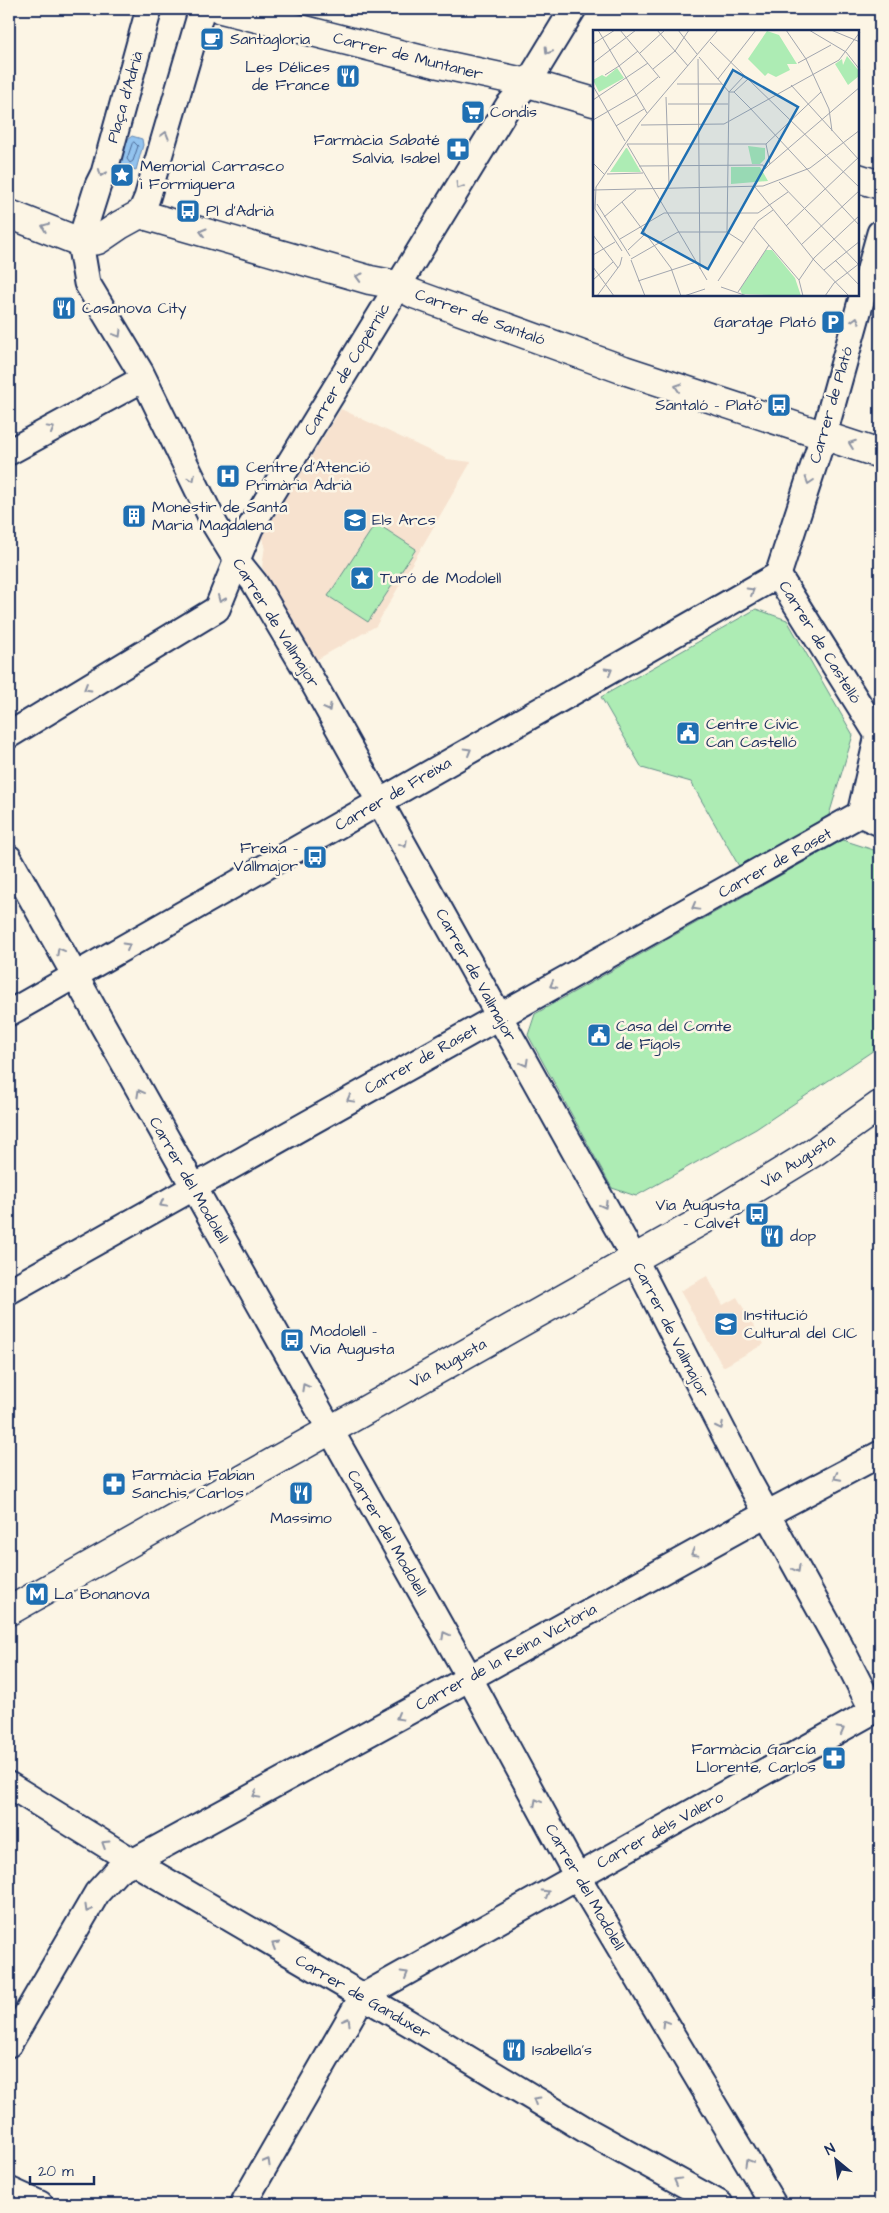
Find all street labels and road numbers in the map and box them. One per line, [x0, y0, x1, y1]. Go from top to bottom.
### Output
street label: Carrer de Muntaner [331, 27, 485, 85]
street label: Plaça d'Adrià [101, 49, 149, 145]
street label: Carrer de Santaló [412, 283, 548, 351]
street label: Carrer de Copèrnic [299, 298, 395, 440]
street label: Carrer de Plató [804, 344, 858, 466]
street label: Carrer de Vallmajor [227, 554, 325, 692]
street label: Carrer de Castelló [773, 576, 867, 708]
street label: Carrer de Freixa [331, 752, 455, 836]
street label: Carrer de Raset [714, 822, 836, 903]
street label: Carrer de Vallmajor [430, 905, 522, 1046]
street label: Carrer de Raset [360, 1018, 482, 1099]
street label: Carrer del Modolell [144, 1113, 234, 1247]
street label: Via Augusta [757, 1129, 840, 1194]
street label: Carrer de Vallmajor [627, 1259, 715, 1401]
street label: Via Augusta [406, 1333, 491, 1394]
street label: Carrer del Modolell [342, 1466, 432, 1600]
street label: Carrer de la Reina Victòria [412, 1598, 600, 1716]
street label: Carrer dels Valero [593, 1786, 727, 1874]
street label: Carrer del Modolell [540, 1820, 630, 1954]
street label: Carrer de Ganduxer [291, 1949, 435, 2045]

